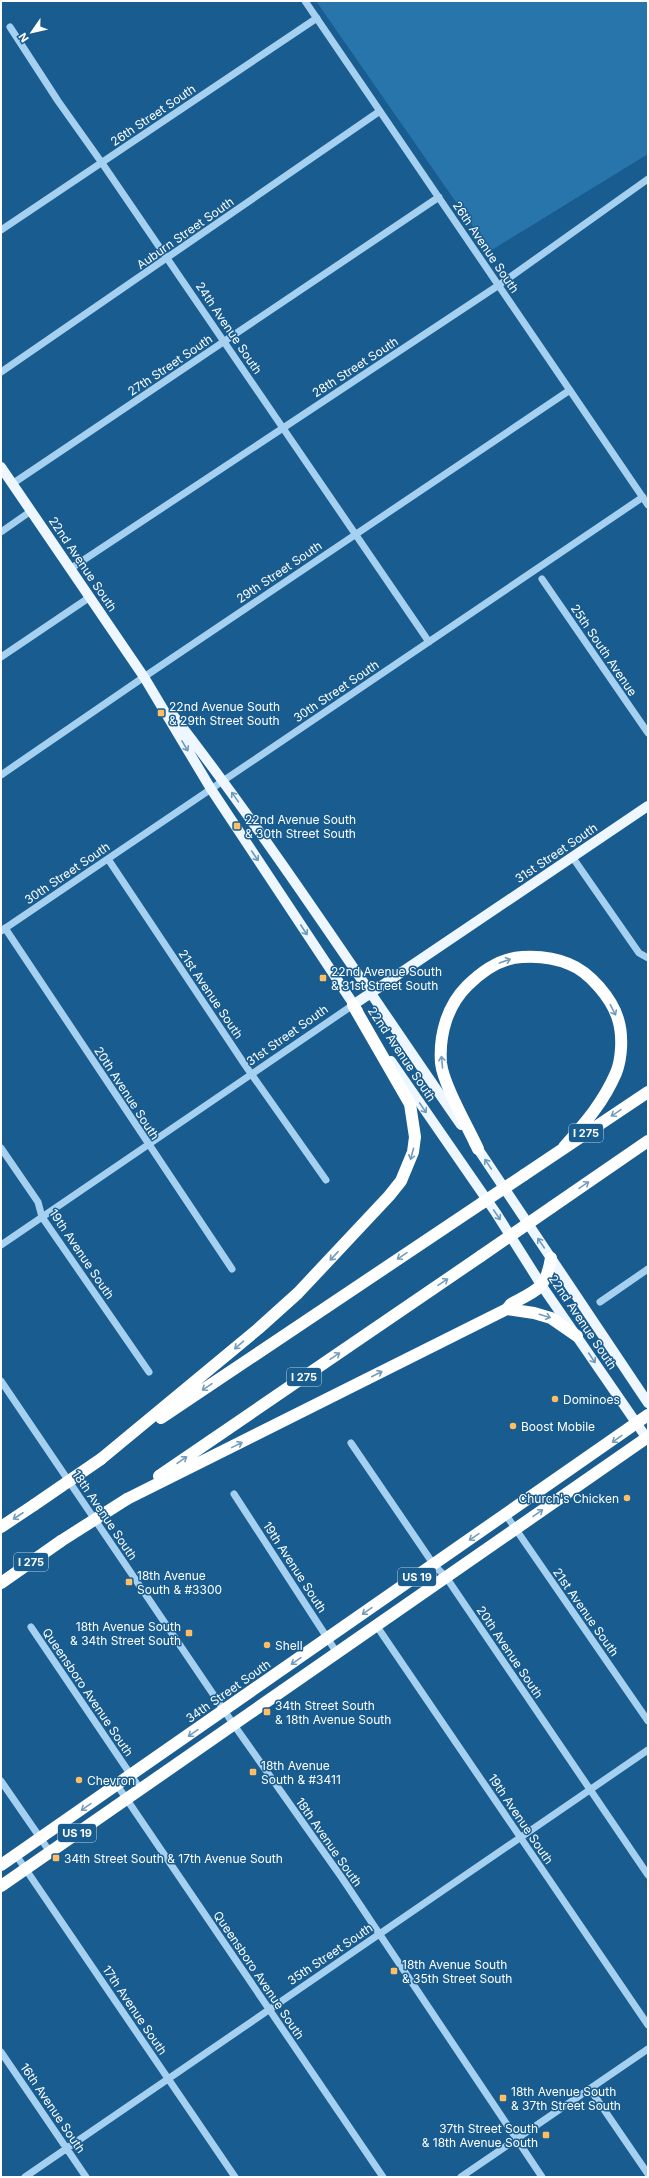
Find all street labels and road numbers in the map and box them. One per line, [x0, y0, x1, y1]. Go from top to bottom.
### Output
street label: 26th Street South [108, 81, 198, 149]
street label: Auburn Street South [133, 194, 237, 272]
street label: 26th Avenue South [450, 198, 522, 296]
street label: 24th Avenue South [193, 279, 265, 377]
street label: 27th Street South [125, 331, 215, 399]
street label: 28th Street South [309, 334, 401, 400]
street label: 22nd Avenue South [46, 514, 120, 614]
street label: 29th Street South [234, 538, 324, 606]
street label: 25th South Avenue [568, 601, 640, 699]
street label: 30th Street South [290, 657, 382, 725]
street label: 31st Street South [512, 820, 600, 886]
street label: 30th Street South [21, 839, 113, 907]
street label: 21st Avenue South [176, 947, 246, 1041]
street label: 31st Street South [243, 1001, 331, 1069]
street label: 22nd Avenue South [365, 1004, 439, 1104]
street label: 20th Avenue South [91, 1044, 163, 1142]
road number: I 275 [569, 1124, 603, 1142]
street label: 19th Avenue South [46, 1206, 118, 1302]
street label: 22nd Avenue South [546, 1272, 620, 1372]
road number: I 275 [287, 1368, 321, 1386]
street label: 18th Avenue South [69, 1467, 141, 1563]
street label: 19th Avenue South [260, 1519, 330, 1615]
road number: I 275 [14, 1553, 48, 1571]
street label: 21st Avenue South [550, 1565, 622, 1659]
road number: US 19 [398, 1568, 436, 1586]
street label: 20th Avenue South [474, 1603, 546, 1701]
street label: Queensboro Avenue South [39, 1625, 137, 1759]
street label: 34th Street South [183, 1656, 273, 1726]
street label: 19th Avenue South [485, 1771, 557, 1867]
street label: 18th Avenue South [293, 1795, 365, 1889]
road number: US 19 [58, 1824, 96, 1842]
street label: Queensboro Avenue South [210, 1908, 308, 2042]
street label: 35th Street South [285, 1920, 375, 1988]
street label: 17th Avenue South [100, 1962, 170, 2058]
street label: 16th Avenue South [17, 2060, 89, 2156]

